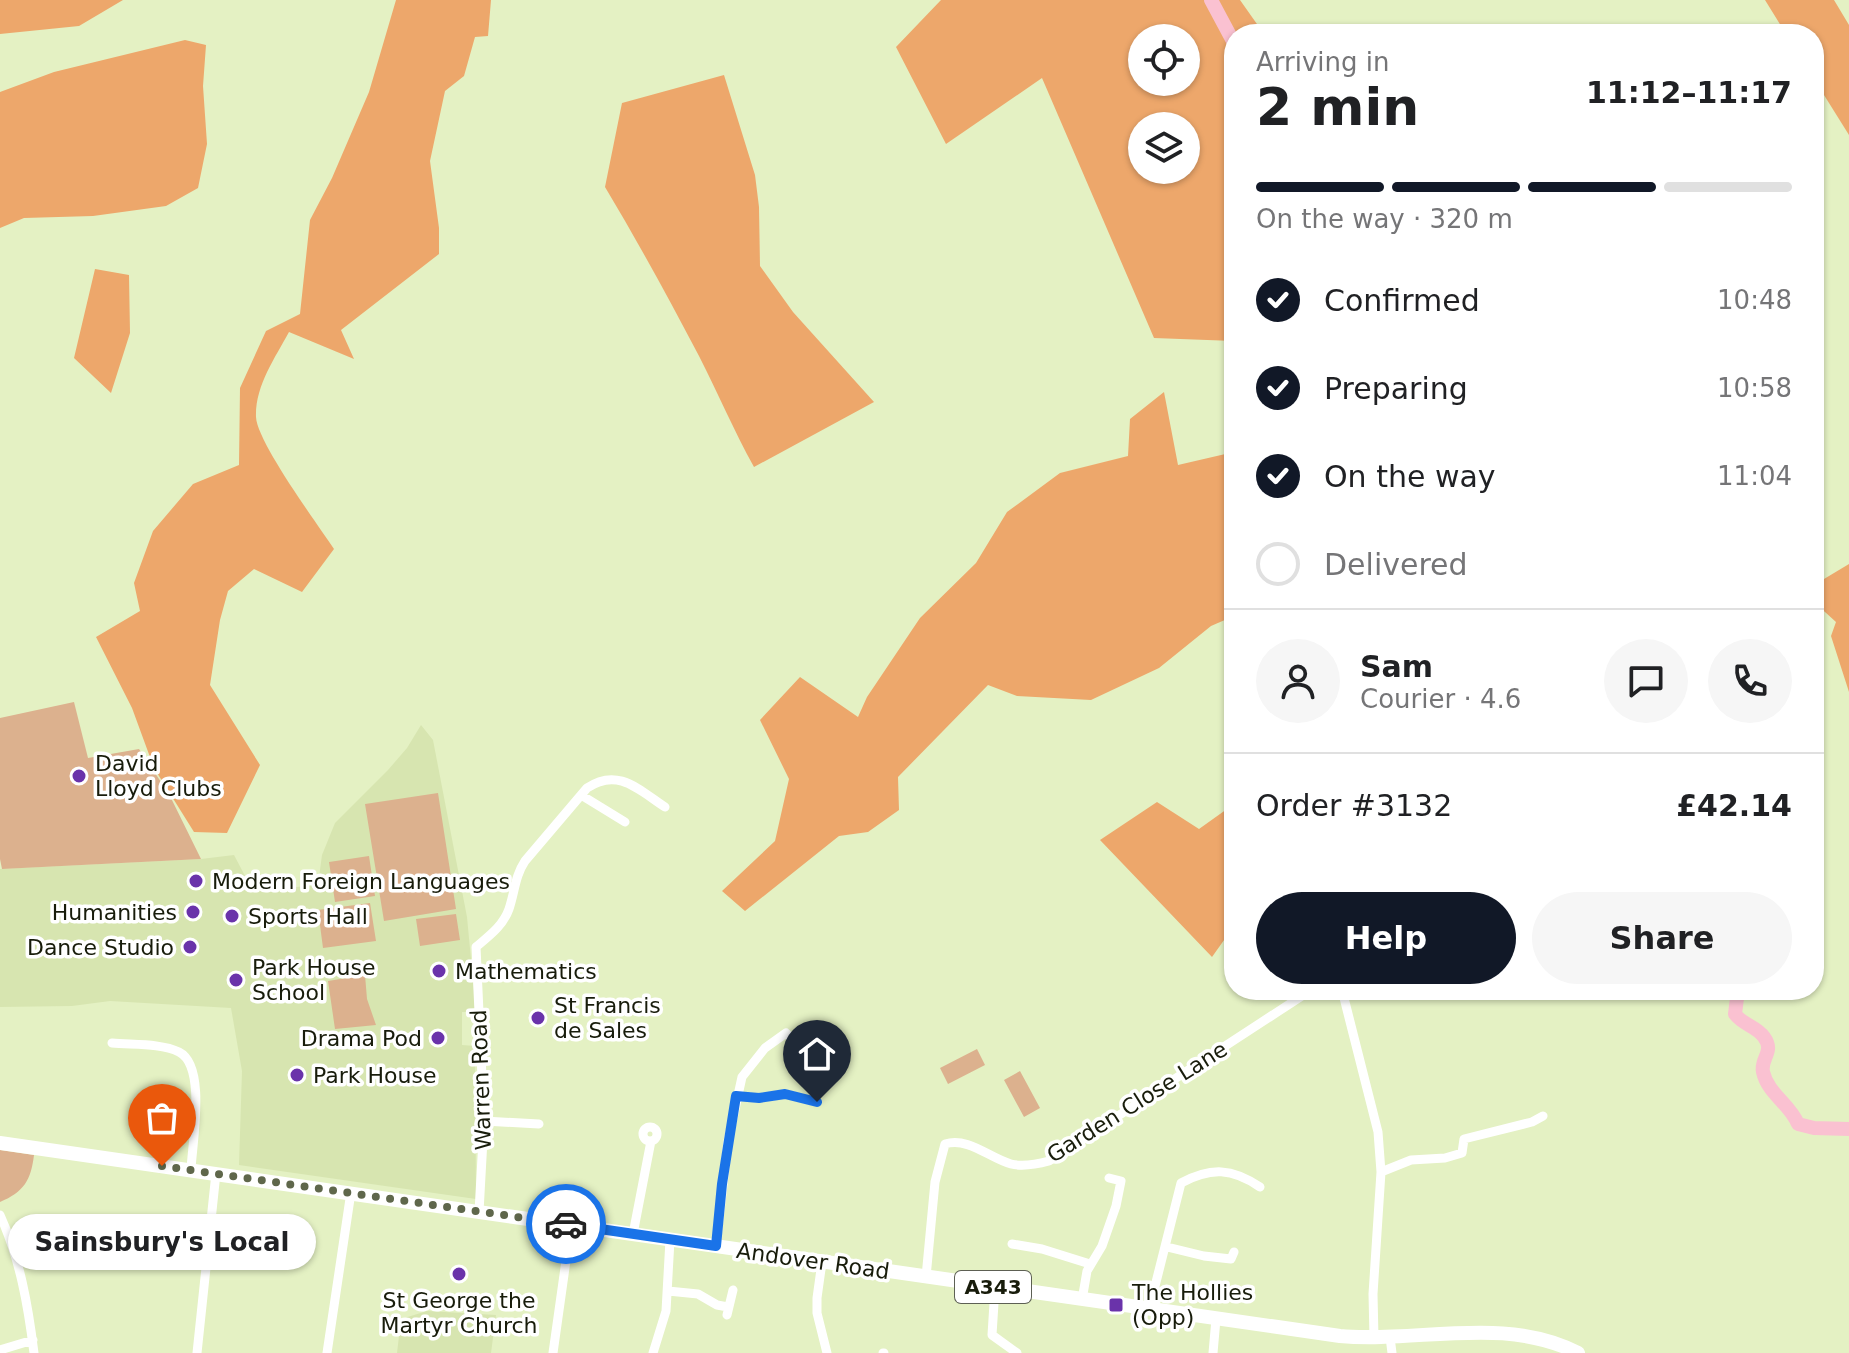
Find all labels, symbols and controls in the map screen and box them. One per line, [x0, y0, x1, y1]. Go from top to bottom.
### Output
map controls [1128, 24, 1200, 184]
button: locate [1128, 24, 1200, 96]
text: Arriving in [1256, 47, 1390, 77]
text: 11:12–11:17 [1586, 75, 1792, 110]
text: 2 min [1256, 77, 1419, 137]
button: layers [1128, 112, 1200, 184]
text: On the way · 320 m [1256, 204, 1513, 234]
icon: check [1256, 278, 1300, 322]
text: Confirmed [1324, 283, 1480, 318]
text: 10:48 [1717, 285, 1792, 315]
icon: check [1256, 366, 1300, 410]
text: Preparing [1324, 371, 1468, 406]
text: 10:58 [1717, 373, 1792, 403]
icon: check [1256, 454, 1300, 498]
text: On the way [1324, 459, 1496, 494]
text: 11:04 [1717, 461, 1792, 491]
text: Delivered [1324, 547, 1468, 582]
button: person [1256, 639, 1340, 723]
button: chat [1604, 639, 1688, 723]
button: phone [1708, 639, 1792, 723]
text: Sam [1360, 649, 1433, 684]
text: Courier · 4.6 [1360, 684, 1521, 714]
place label: David Lloyd Clubs [95, 751, 222, 801]
marker: David Lloyd Clubs [70, 767, 88, 785]
text: Order #3132 [1256, 788, 1452, 823]
text: £42.14 [1676, 788, 1792, 823]
place label: Modern Foreign Languages [212, 869, 510, 894]
marker: Modern Foreign Languages [187, 872, 205, 890]
button: Help [1256, 892, 1516, 984]
button: Share [1532, 892, 1792, 984]
place label: Humanities [52, 900, 177, 925]
marker: Humanities [184, 903, 202, 921]
place label: Sports Hall [248, 904, 368, 929]
marker: Sports Hall [223, 907, 241, 925]
place label: Dance Studio [27, 935, 174, 960]
marker: Dance Studio [181, 938, 199, 956]
place label: Park House School [252, 955, 375, 1005]
place label: Mathematics [455, 959, 597, 984]
marker: Mathematics [430, 962, 448, 980]
marker: Park House School [227, 971, 245, 989]
place label: St Francis de Sales [554, 993, 661, 1043]
street label: Warren Road [466, 1009, 496, 1151]
marker: St Francis de Sales [529, 1009, 547, 1027]
pin [783, 1020, 851, 1102]
place label: Drama Pod [301, 1026, 422, 1051]
marker: Drama Pod [429, 1029, 447, 1047]
icon: home [795, 1032, 839, 1076]
street label: Garden Close Lane [1042, 1036, 1232, 1168]
place label: Park House [313, 1063, 436, 1088]
marker: Park House [288, 1066, 306, 1084]
pin [128, 1084, 196, 1166]
icon: bag [140, 1096, 184, 1140]
courier [526, 1184, 606, 1264]
icon: car [544, 1202, 588, 1246]
callout: Sainsbury's Local [8, 1214, 316, 1270]
text: Sainsbury's Local [35, 1227, 289, 1257]
street label: Andover Road [735, 1238, 891, 1284]
marker: St George the Martyr Church [450, 1265, 468, 1283]
road number: A343 [955, 1271, 1031, 1303]
place label: The Hollies (Opp) [1131, 1280, 1253, 1330]
place label: St George the Martyr Church [380, 1288, 538, 1338]
marker: The Hollies (Opp) [1107, 1296, 1125, 1314]

